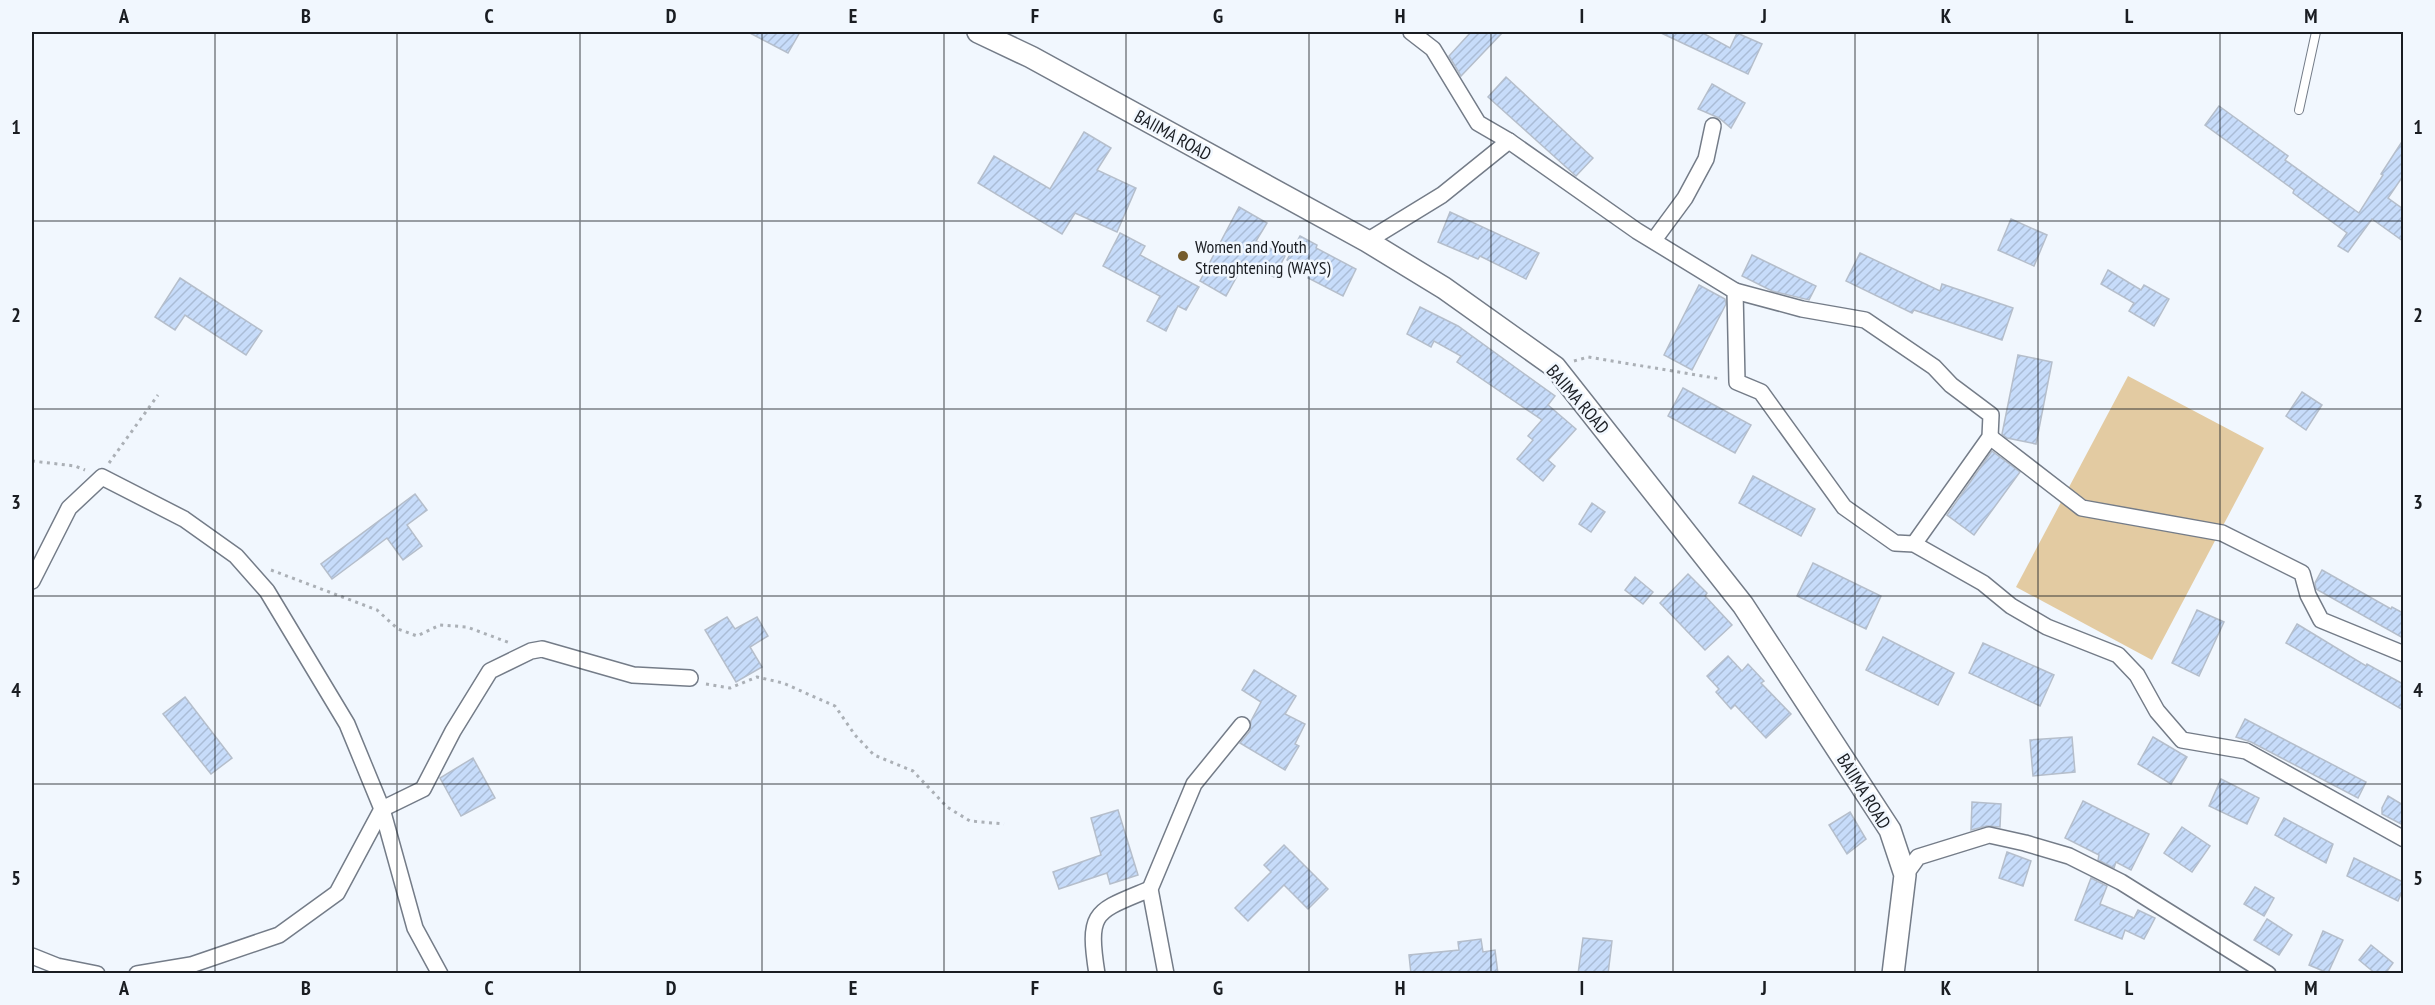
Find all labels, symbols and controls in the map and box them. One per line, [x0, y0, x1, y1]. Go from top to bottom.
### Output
text: A [118, 3, 130, 29]
text: B [301, 3, 311, 29]
text: C [484, 3, 494, 29]
text: D [666, 3, 677, 29]
text: E [849, 3, 857, 29]
text: F [1031, 3, 1039, 29]
text: G [1213, 3, 1223, 29]
text: H [1395, 3, 1405, 29]
text: I [1580, 3, 1584, 29]
text: J [1760, 3, 1767, 29]
text: K [1941, 3, 1952, 29]
text: L [2125, 3, 2134, 29]
text: M [2304, 3, 2318, 29]
street label: BAIIMA ROAD [1131, 105, 1215, 165]
text: 1 [11, 114, 21, 140]
text: 1 [2413, 114, 2423, 140]
place label: Women and Youth Strenghtening (WAYS) [1195, 235, 1331, 279]
marker: Women and Youth Strenghtening (WAYS) [1176, 249, 1190, 263]
text: 2 [11, 302, 21, 328]
text: 2 [2413, 302, 2423, 328]
street label: BAIIMA ROAD [1542, 360, 1614, 438]
text: 3 [11, 489, 21, 515]
text: 3 [2413, 489, 2423, 515]
text: 4 [11, 677, 21, 703]
text: 4 [2413, 677, 2423, 703]
street label: BAIIMA ROAD [1832, 749, 1896, 833]
text: 5 [11, 865, 21, 891]
text: 5 [2413, 865, 2423, 891]
text: A [118, 975, 130, 1001]
text: B [301, 975, 311, 1001]
text: C [484, 975, 494, 1001]
text: D [666, 975, 677, 1001]
text: E [849, 975, 857, 1001]
text: F [1031, 975, 1039, 1001]
text: G [1213, 975, 1223, 1001]
text: H [1395, 975, 1405, 1001]
text: I [1580, 975, 1584, 1001]
text: J [1760, 975, 1767, 1001]
text: K [1941, 975, 1952, 1001]
text: L [2125, 975, 2134, 1001]
text: M [2304, 975, 2318, 1001]

